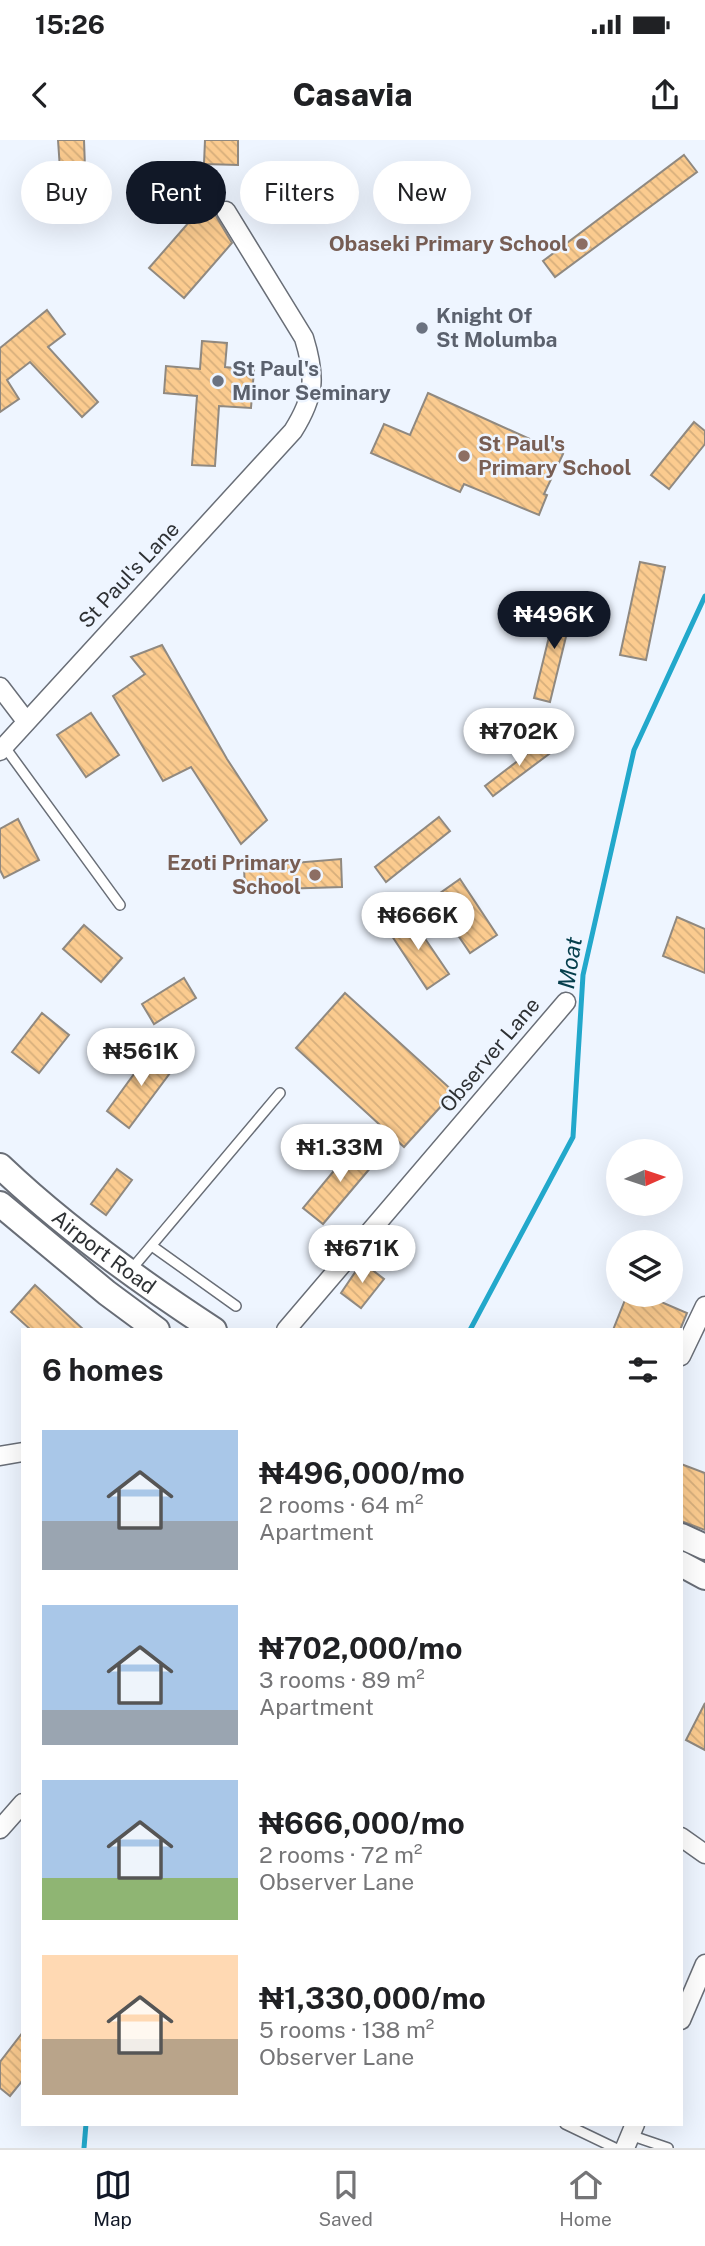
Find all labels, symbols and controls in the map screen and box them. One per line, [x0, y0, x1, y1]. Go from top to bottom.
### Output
text: 15:26 [35, 9, 105, 40]
icon: back [21, 76, 59, 114]
text: Casavia [292, 76, 413, 113]
icon: share [646, 76, 684, 114]
chip: Buy [21, 161, 112, 224]
chip: Rent [126, 161, 226, 224]
chip: Filters [240, 161, 359, 224]
chip: New [373, 161, 471, 224]
place label: Obaseki Primary School [329, 231, 568, 256]
marker: Obaseki Primary School [574, 236, 590, 252]
place label: Knight Of St Molumba [436, 303, 558, 352]
marker: Knight Of St Molumba [414, 320, 430, 336]
place label: St Paul's Minor Seminary [232, 356, 391, 405]
marker: St Paul's Minor Seminary [210, 373, 226, 389]
place label: St Paul's Primary School [478, 431, 631, 480]
marker: St Paul's Primary School [456, 448, 472, 464]
street label: St Paul's Lane [73, 516, 184, 633]
pin: ₦496K [505, 592, 603, 651]
text: ₦496K [514, 600, 594, 627]
pin: ₦702K [470, 708, 568, 768]
text: ₦702K [479, 717, 559, 744]
place label: Ezoti Primary School [167, 850, 301, 899]
marker: Ezoti Primary School [307, 867, 323, 883]
pin: ₦666K [369, 892, 467, 952]
text: ₦666K [377, 901, 459, 928]
water label: Moat [552, 935, 587, 991]
street label: Observer Lane [434, 992, 545, 1117]
pin: ₦561K [92, 1028, 190, 1088]
text: ₦561K [103, 1037, 179, 1064]
pin: ₦1.33M [283, 1124, 397, 1184]
text: ₦1.33M [297, 1133, 383, 1160]
north arrow [606, 1139, 682, 1216]
map controls [606, 1139, 683, 1307]
street label: Airport Road [47, 1204, 161, 1299]
pin: ₦671K [313, 1226, 411, 1285]
button: layers [606, 1230, 683, 1307]
text: ₦671K [325, 1234, 399, 1261]
icon: filters [624, 1351, 662, 1389]
text: 6 homes [42, 1352, 164, 1388]
text: ₦496,000/mo [259, 1455, 465, 1491]
icon: home [98, 1458, 182, 1542]
text: 2 rooms · 64 m² [259, 1491, 423, 1518]
text: Apartment [259, 1518, 374, 1545]
text: ₦702,000/mo [259, 1630, 463, 1666]
icon: home [98, 1633, 182, 1717]
text: 3 rooms · 89 m² [259, 1666, 425, 1693]
text: Apartment [259, 1693, 374, 1720]
text: ₦666,000/mo [259, 1805, 465, 1841]
icon: home [98, 1808, 182, 1892]
text: 2 rooms · 72 m² [259, 1841, 422, 1868]
text: Observer Lane [259, 1868, 414, 1895]
text: ₦1,330,000/mo [259, 1980, 486, 2016]
icon: home [98, 1983, 182, 2067]
text: 5 rooms · 138 m² [259, 2016, 434, 2043]
text: Observer Lane [259, 2043, 414, 2070]
tab: Map [93, 2166, 132, 2230]
tab: Saved [318, 2166, 373, 2230]
tab: Home [559, 2166, 612, 2230]

